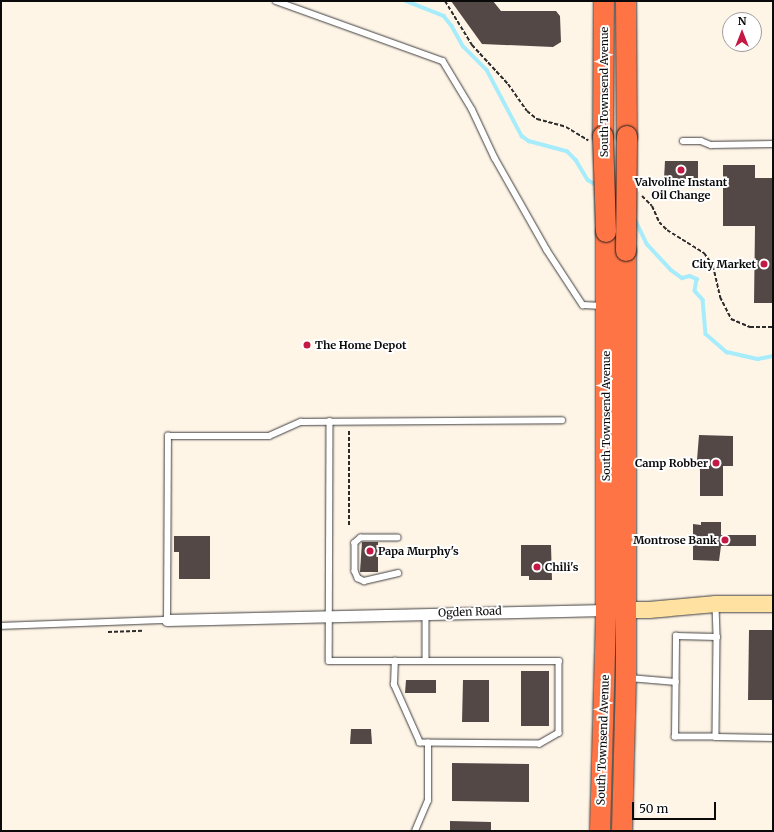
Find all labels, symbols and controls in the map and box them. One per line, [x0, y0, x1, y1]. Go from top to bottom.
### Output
north arrow [722, 12, 762, 52]
text: N [738, 14, 746, 28]
street label: South Townsend Avenue [597, 27, 611, 157]
marker: Valvoline Instant Oil Change [676, 165, 686, 175]
place label: Valvoline Instant Oil Change [635, 176, 727, 202]
place label: City Market [692, 257, 756, 271]
marker: City Market [759, 259, 769, 269]
place label: The Home Depot [315, 338, 407, 352]
marker: The Home Depot [302, 340, 312, 350]
street label: South Townsend Avenue [599, 351, 613, 481]
place label: Camp Robber [635, 456, 708, 470]
marker: Camp Robber [711, 458, 721, 468]
place label: Montrose Bank [633, 533, 717, 547]
marker: Montrose Bank [720, 535, 730, 545]
place label: Papa Murphy's [378, 544, 459, 558]
marker: Papa Murphy's [365, 546, 375, 556]
place label: Chili's [545, 560, 578, 574]
marker: Chili's [532, 562, 542, 572]
street label: Ogden Road [438, 604, 502, 620]
street label: South Townsend Avenue [594, 674, 612, 806]
scale bar [634, 794, 718, 820]
text: 50 m [639, 801, 668, 816]

